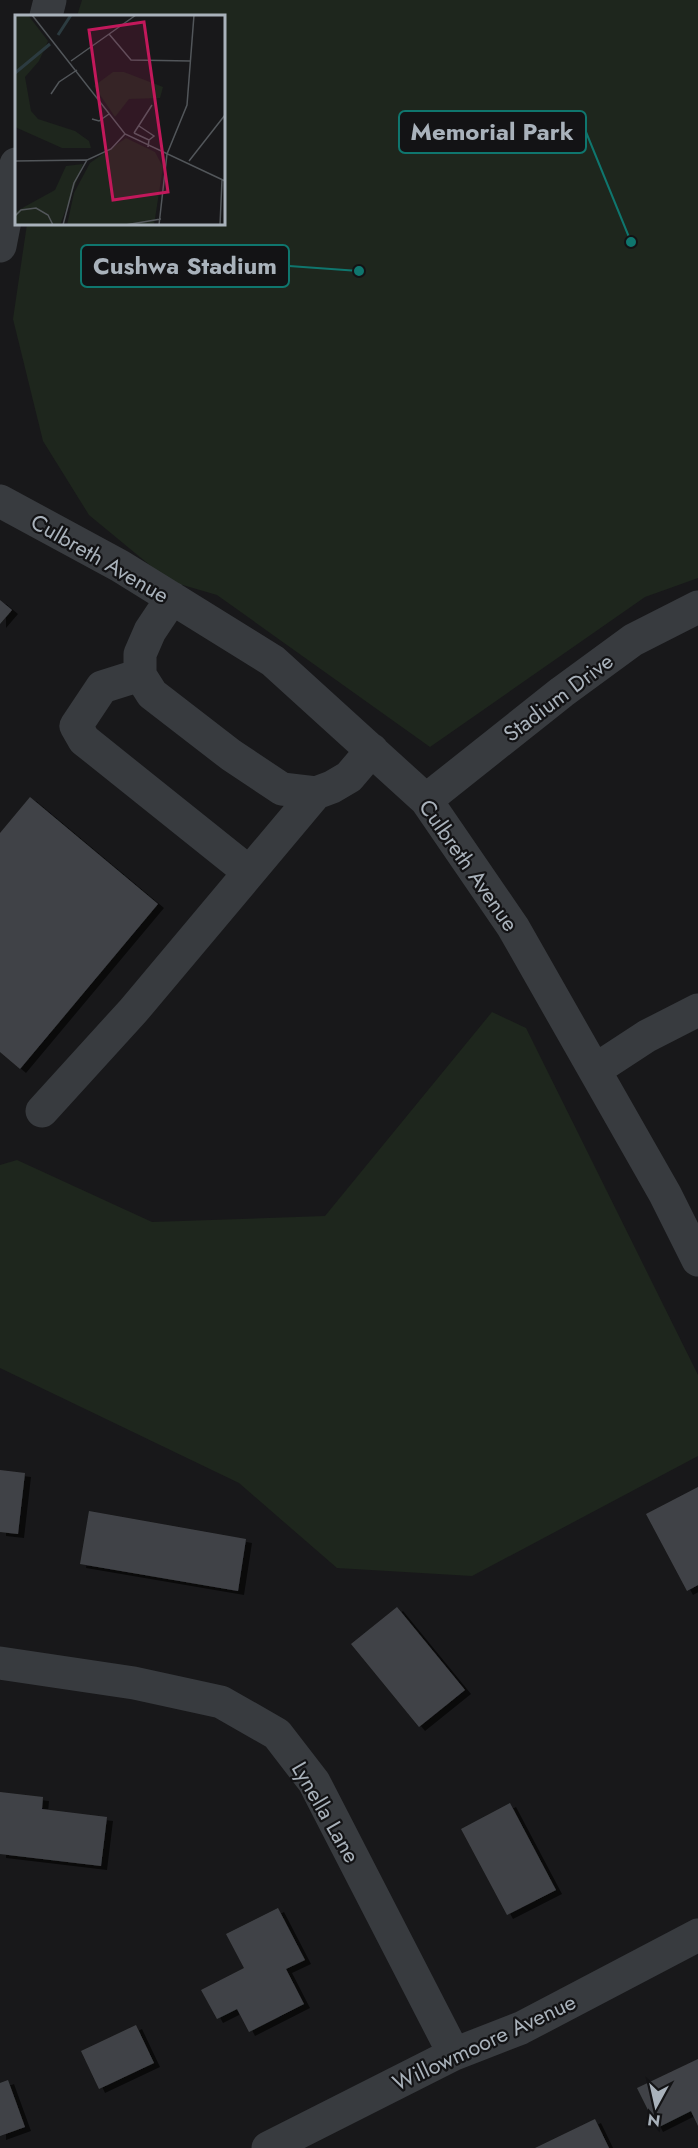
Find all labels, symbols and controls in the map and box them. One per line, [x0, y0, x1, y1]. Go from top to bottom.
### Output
inset map [15, 15, 225, 225]
callout: Memorial Park [399, 111, 586, 153]
text: Memorial Park [411, 114, 574, 149]
callout: Cushwa Stadium [81, 245, 289, 287]
text: Cushwa Stadium [93, 248, 277, 283]
street label: Culbreth Avenue [25, 505, 175, 611]
street label: Stadium Drive [496, 645, 620, 749]
street label: Culbreth Avenue [412, 792, 526, 938]
street label: Lynella Lane [284, 1755, 368, 1869]
street label: Willowmoore Avenue [387, 1985, 581, 2099]
north arrow [626, 2076, 686, 2136]
text: N [646, 2108, 662, 2133]

